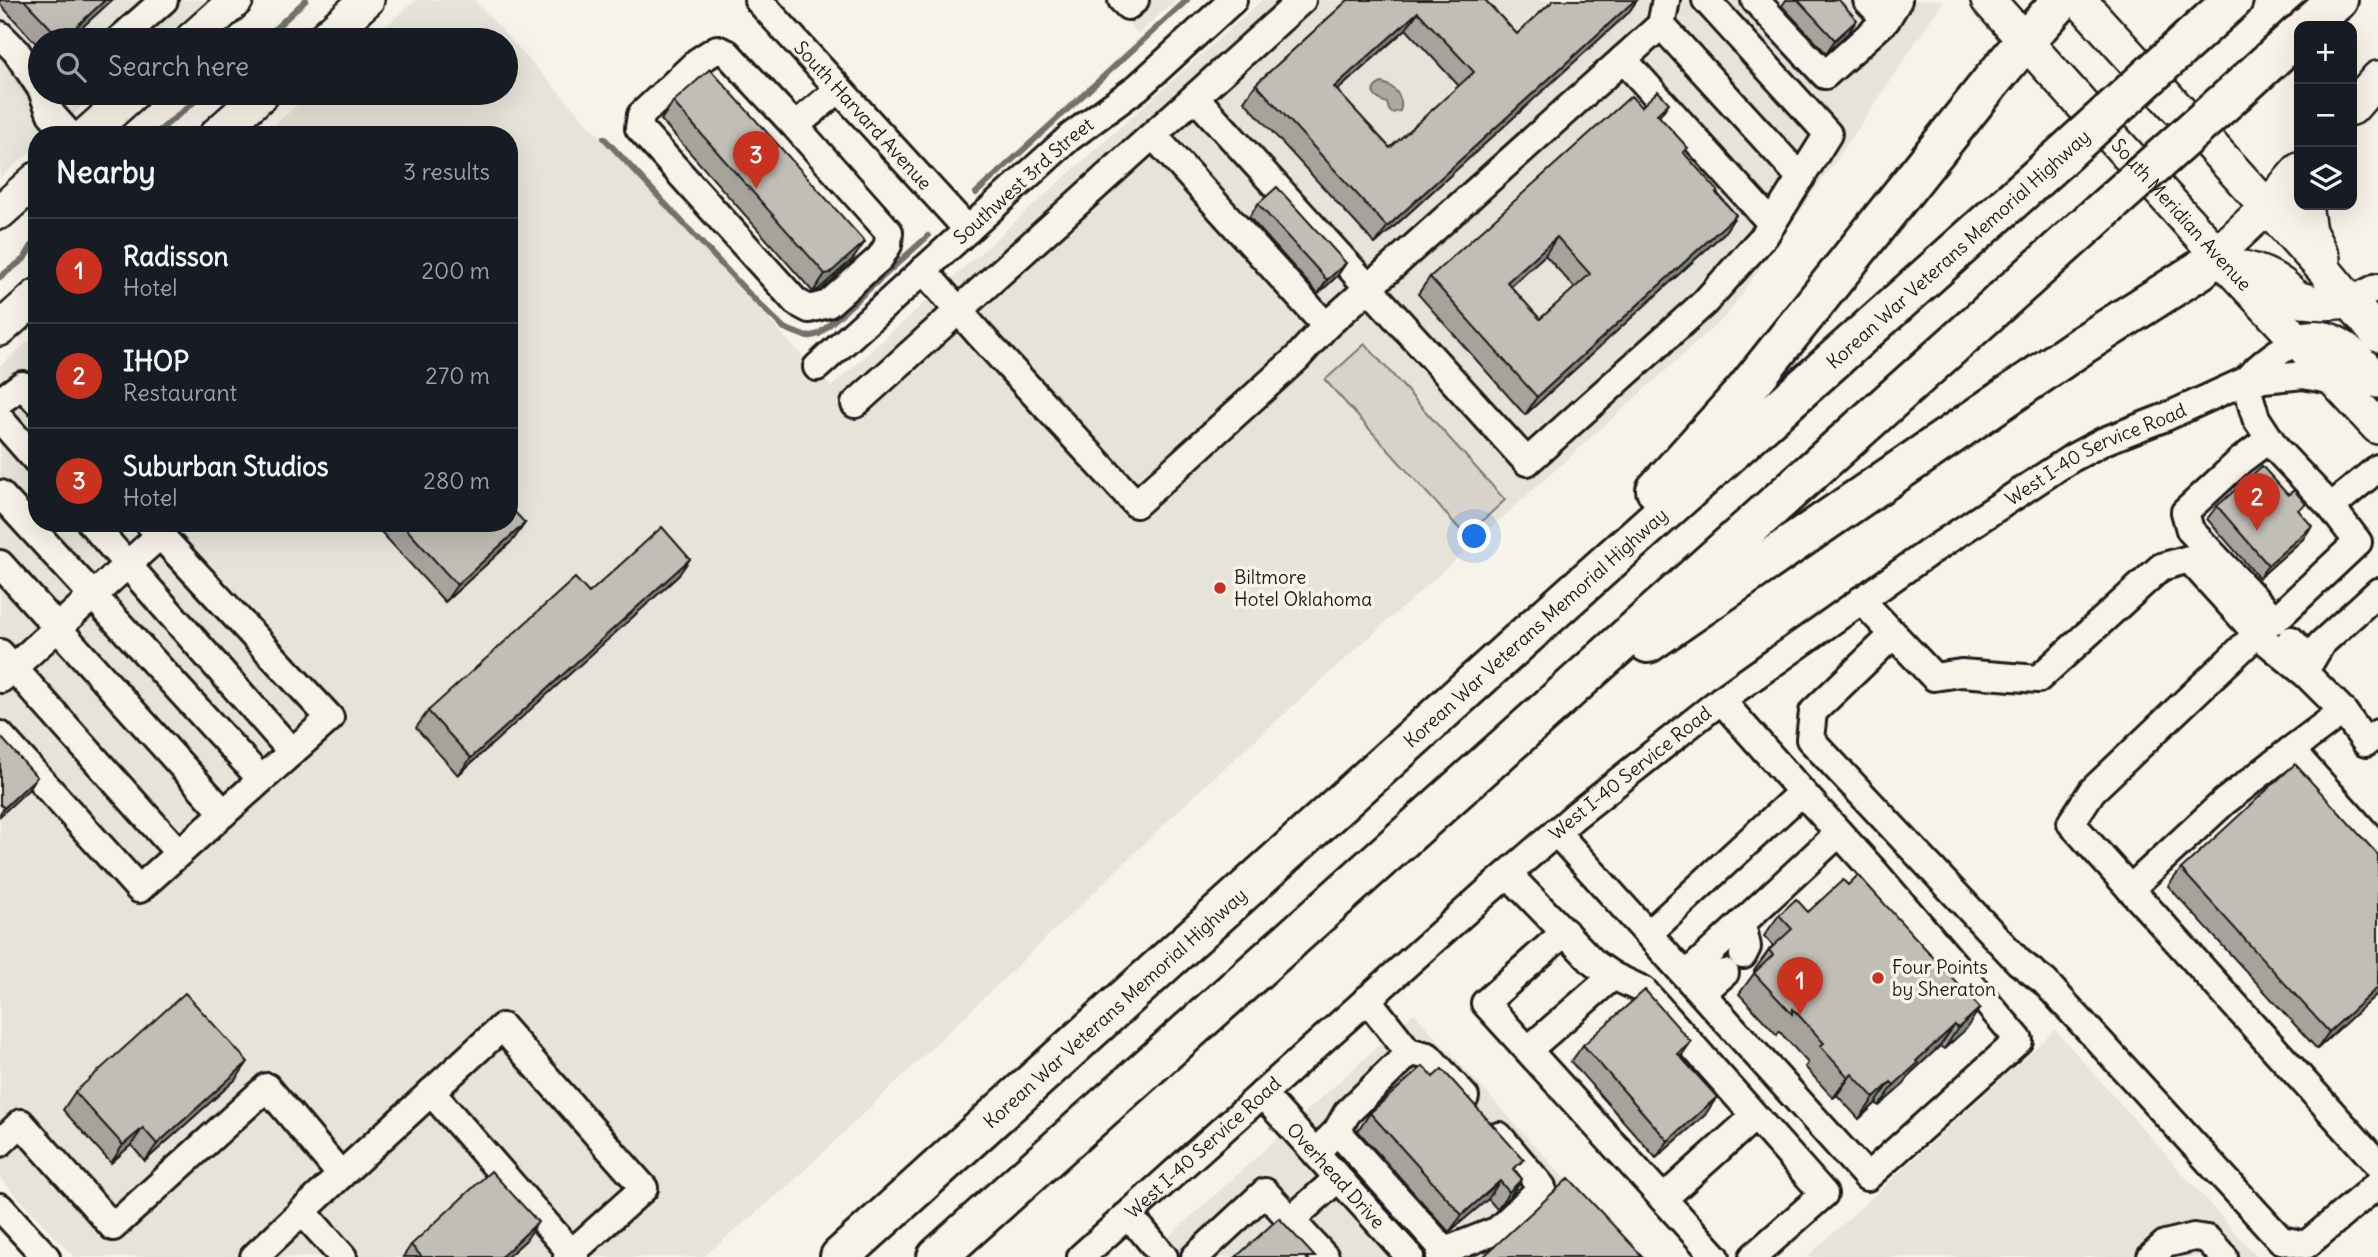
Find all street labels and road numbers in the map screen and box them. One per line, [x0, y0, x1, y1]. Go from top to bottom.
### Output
street label: South Harvard Avenue [789, 36, 937, 195]
street label: Southwest 3rd Street [948, 112, 1098, 249]
street label: Korean War Veterans Memorial Highway [1821, 124, 2095, 374]
street label: South Meridian Avenue [2107, 133, 2257, 296]
street label: West I-40 Service Road [2001, 397, 2190, 511]
street label: Korean War Veterans Memorial Highway [1399, 503, 1672, 753]
street label: West I-40 Service Road [1544, 701, 1716, 845]
street label: Korean War Veterans Memorial Highway [978, 883, 1251, 1133]
street label: West I-40 Service Road [1120, 1071, 1286, 1223]
street label: Overhead Drive [1282, 1118, 1390, 1233]

